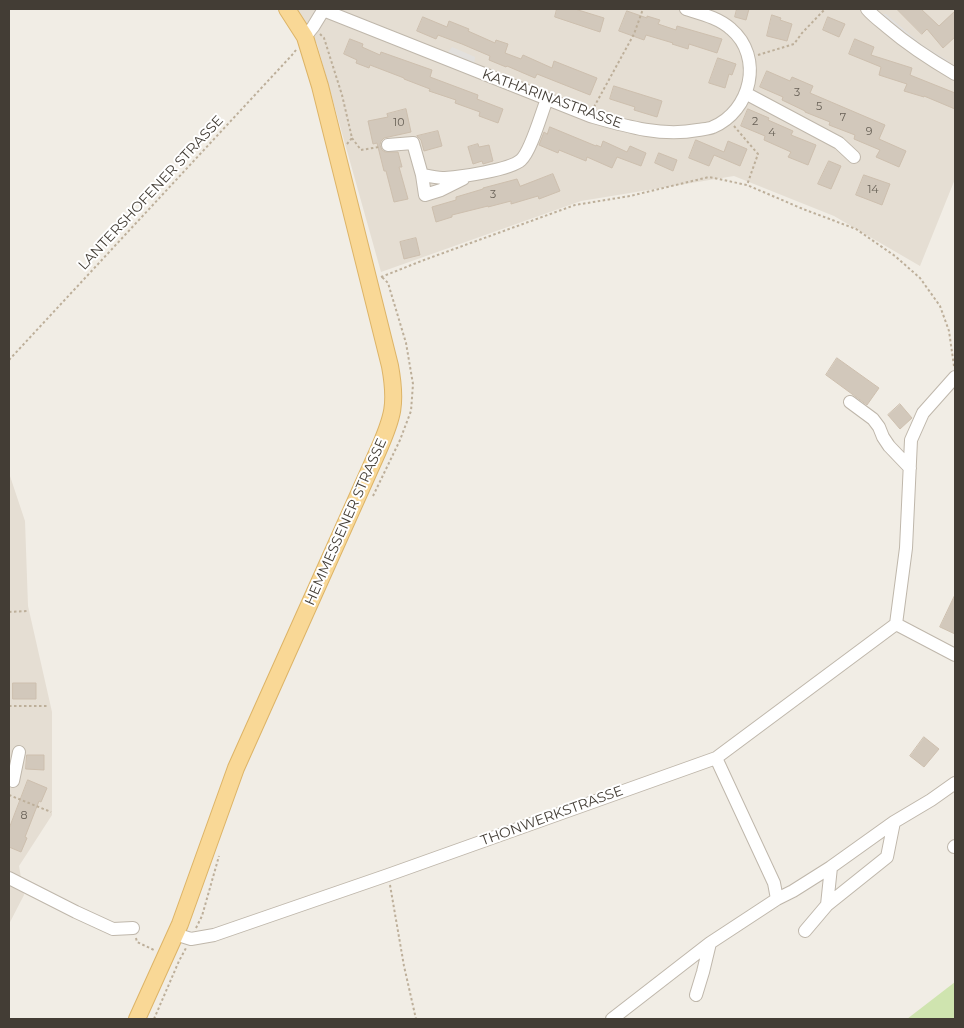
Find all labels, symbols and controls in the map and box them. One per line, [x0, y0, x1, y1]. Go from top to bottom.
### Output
street label: KATHARINASTRASSE [480, 66, 624, 132]
house number: 3 [794, 86, 800, 100]
house number: 5 [816, 100, 822, 114]
house number: 7 [840, 111, 846, 125]
street label: LANTERSHOFENER STRASSE [75, 112, 227, 274]
house number: 2 [752, 115, 758, 129]
house number: 10 [393, 116, 405, 130]
house number: 9 [866, 125, 872, 139]
house number: 4 [768, 126, 776, 140]
house number: 14 [867, 183, 879, 197]
house number: 3 [490, 188, 496, 202]
street label: HEMMESSENER STRASSE [301, 436, 391, 608]
street label: THONWERKSTRASSE [479, 782, 625, 850]
house number: 8 [20, 809, 28, 823]

